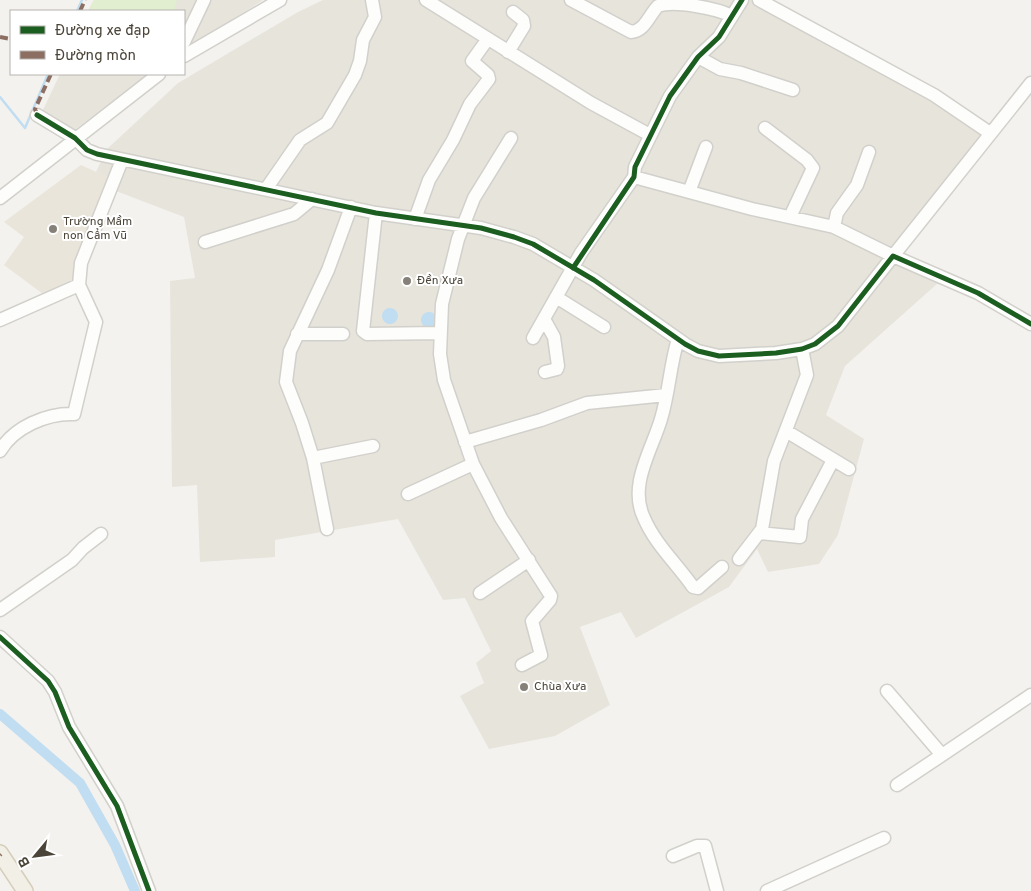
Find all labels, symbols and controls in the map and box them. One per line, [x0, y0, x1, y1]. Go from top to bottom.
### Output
legend [10, 10, 185, 75]
text: Đường xe đạp [55, 22, 150, 41]
text: Đường mòn [55, 47, 136, 66]
place label: Trường Mầm non Cẩm Vũ [63, 214, 132, 244]
marker: Trường Mầm non Cẩm Vũ [47, 223, 59, 235]
place label: Đền Xưa [417, 273, 463, 289]
marker: Đền Xưa [401, 275, 413, 287]
place label: Chùa Xưa [534, 679, 586, 695]
marker: Chùa Xưa [518, 681, 530, 693]
north arrow [10, 831, 60, 881]
text: B [15, 853, 35, 870]

